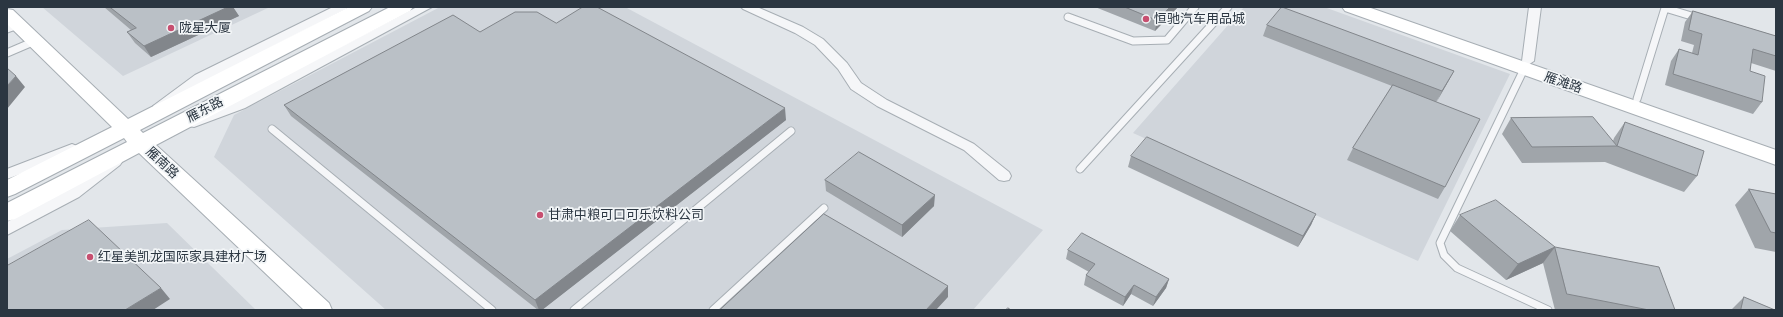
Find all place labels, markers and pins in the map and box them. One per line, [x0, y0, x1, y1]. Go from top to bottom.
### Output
place label: 恒驰汽车用品城 [1154, 11, 1245, 27]
marker: 恒驰汽车用品城 [1141, 14, 1151, 24]
place label: 陇星大厦 [179, 20, 231, 36]
marker: 陇星大厦 [166, 23, 176, 33]
place label: 甘肃中粮可口可乐饮料公司 [548, 207, 704, 223]
marker: 甘肃中粮可口可乐饮料公司 [535, 210, 545, 220]
place label: 红星美凯龙国际家具建材广场 [98, 249, 267, 265]
marker: 红星美凯龙国际家具建材广场 [85, 252, 95, 262]

